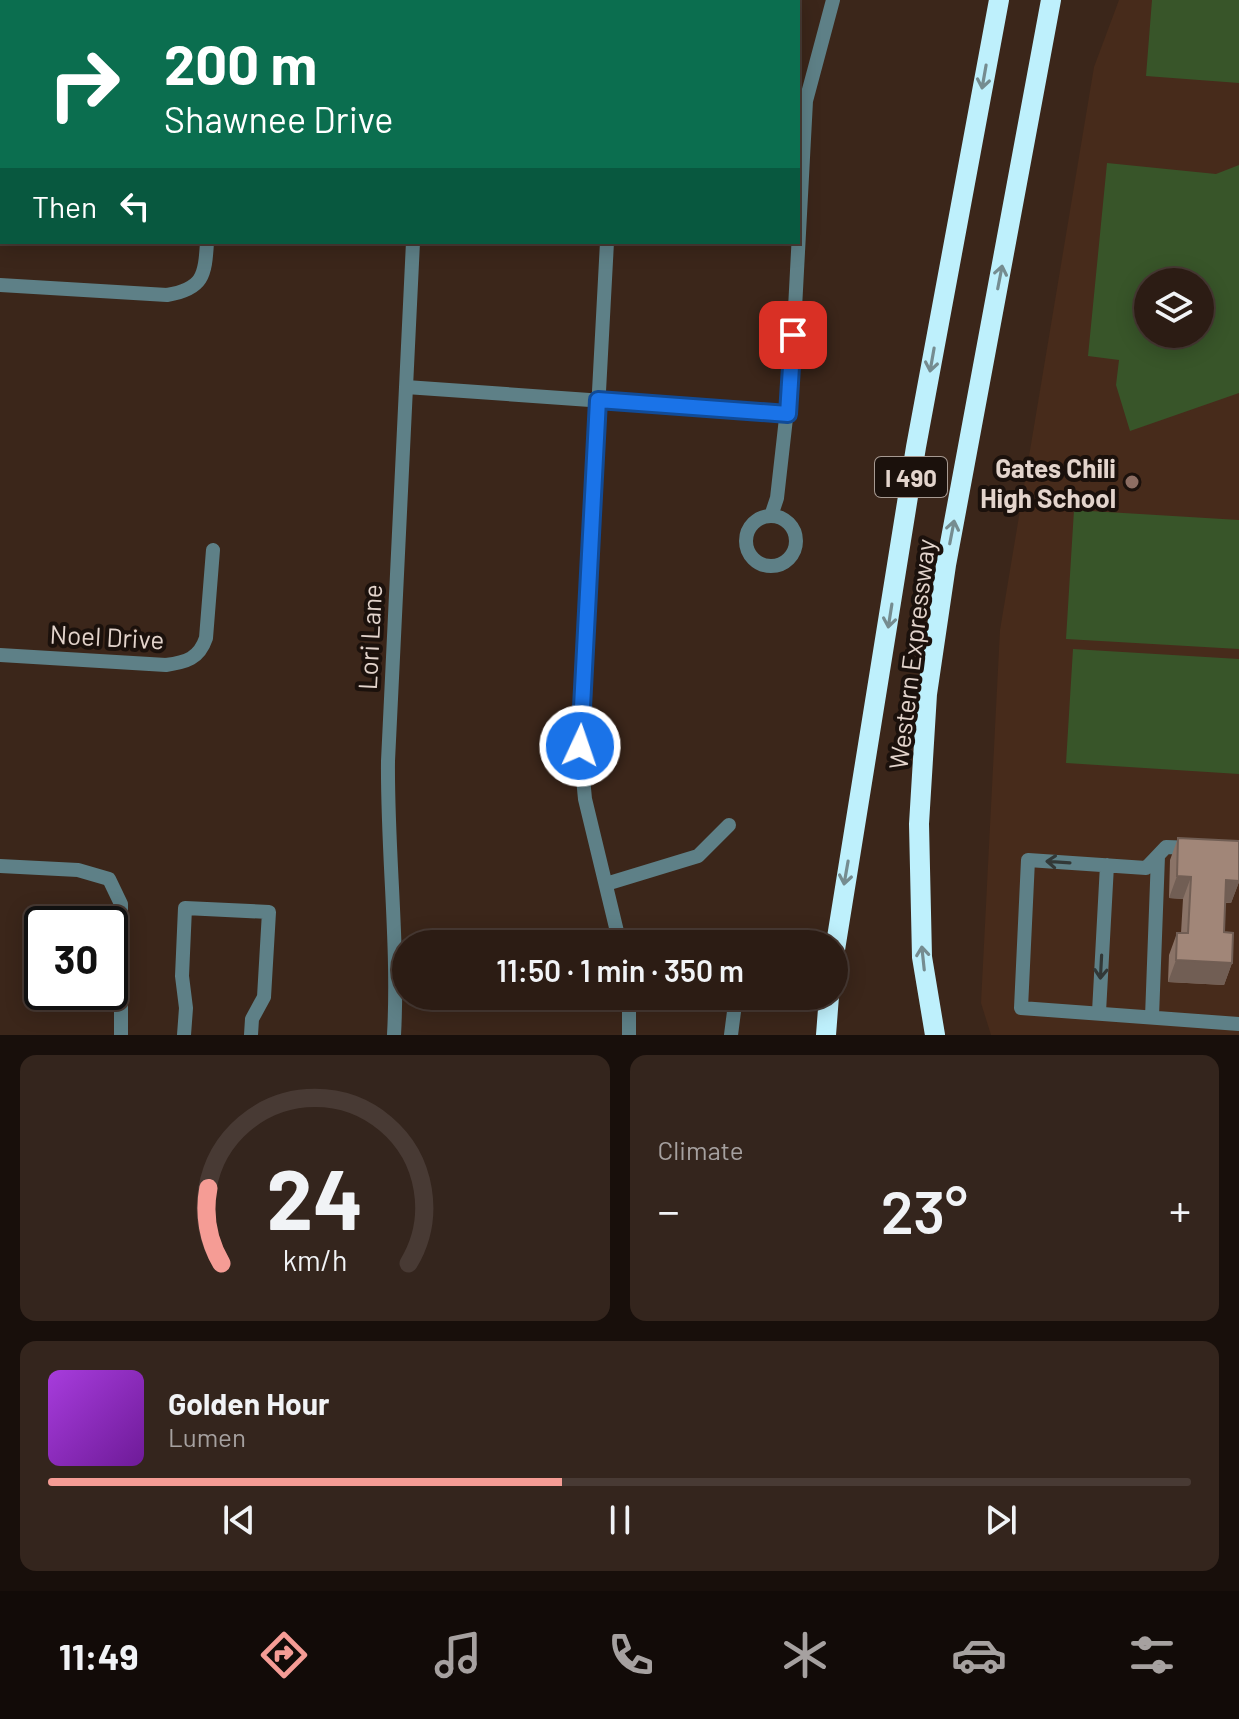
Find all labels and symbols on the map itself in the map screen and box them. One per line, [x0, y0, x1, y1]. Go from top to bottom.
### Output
one-way arrow [976, 63, 991, 89]
one-way arrow [993, 264, 1008, 290]
pin [759, 301, 827, 369]
one-way arrow [924, 347, 939, 372]
place label: Gates Chili High School [980, 452, 1116, 513]
road number: I 490 [875, 457, 947, 497]
marker: Gates Chili High School [1123, 473, 1141, 491]
one-way arrow [946, 520, 961, 546]
street label: Western Expressway [881, 537, 941, 771]
street label: Lori Lane [351, 583, 387, 691]
one-way arrow [882, 603, 897, 629]
street label: Noel Drive [49, 618, 165, 654]
position arrow [538, 704, 622, 788]
one-way arrow [1045, 854, 1072, 869]
one-way arrow [837, 859, 852, 885]
speed limit sign: 30 [24, 906, 128, 1010]
one-way arrow [916, 945, 931, 972]
one-way arrow [1093, 953, 1108, 980]

